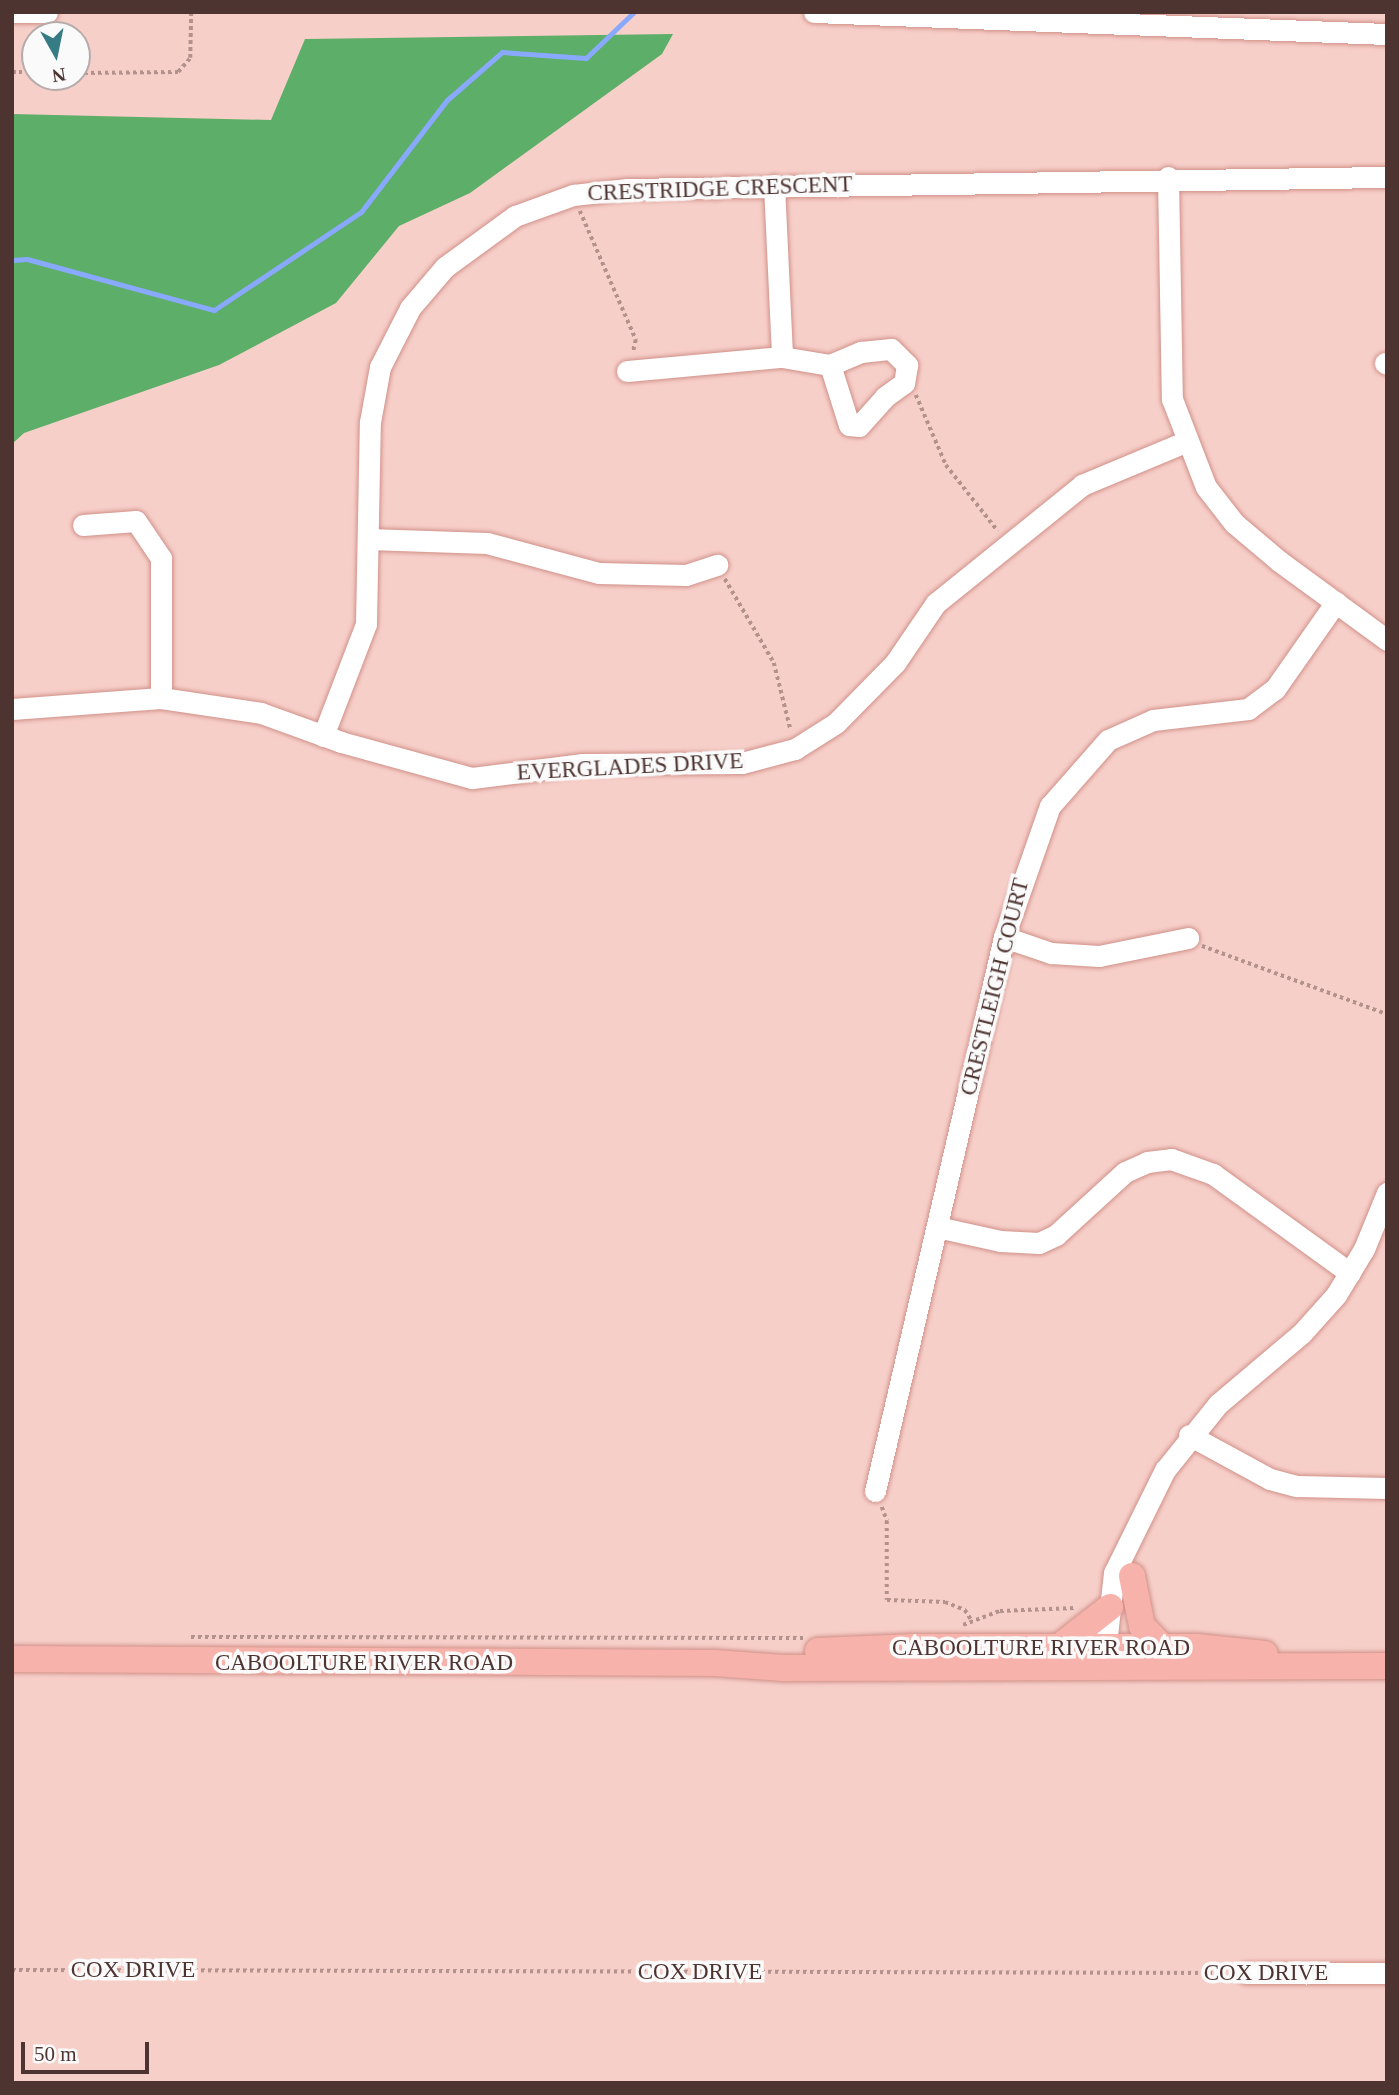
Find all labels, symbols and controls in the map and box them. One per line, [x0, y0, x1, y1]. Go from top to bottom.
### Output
north arrow [21, 21, 91, 91]
text: N [51, 64, 67, 87]
street label: CRESTRIDGE CRESCENT [587, 171, 853, 207]
street label: EVERGLADES DRIVE [516, 747, 744, 787]
street label: CRESTLEIGH COURT [955, 876, 1035, 1098]
street label: CABOOLTURE RIVER ROAD [892, 1634, 1190, 1662]
street label: CABOOLTURE RIVER ROAD [215, 1649, 513, 1677]
street label: COX DRIVE [71, 1956, 195, 1984]
street label: COX DRIVE [638, 1958, 762, 1986]
street label: COX DRIVE [1204, 1959, 1328, 1987]
scale bar [24, 2028, 152, 2072]
text: 50 m [34, 2042, 77, 2066]

